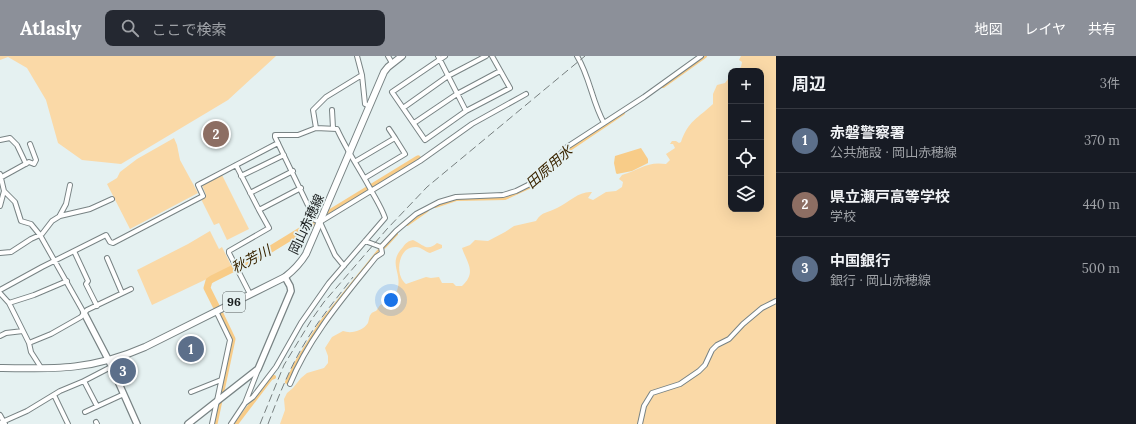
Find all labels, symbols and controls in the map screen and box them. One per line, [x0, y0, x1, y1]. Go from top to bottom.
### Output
search box [105, 10, 385, 46]
text: Atlasly [20, 16, 81, 40]
icon: search [119, 17, 141, 39]
text: ここで検索 [151, 20, 226, 39]
text: 地図 [974, 20, 1002, 38]
text: レイヤ [1024, 20, 1066, 38]
text: 共有 [1088, 20, 1116, 38]
map controls [728, 68, 764, 212]
button: + [728, 68, 764, 104]
text: 周辺 [792, 73, 826, 95]
text: 3件 [1100, 75, 1120, 92]
button: − [728, 104, 764, 140]
pin: 2 [203, 119, 229, 149]
text: 赤磐警察署 [830, 123, 905, 142]
text: 1 [802, 132, 808, 149]
text: 370 m [1084, 132, 1120, 149]
button: locate [728, 140, 764, 176]
water label: 田原用水 [522, 141, 578, 192]
text: 公共施設 · 岡山赤穂線 [830, 144, 957, 161]
button: layers [728, 176, 764, 212]
text: 県立瀬戸高等学校 [830, 187, 950, 206]
street label: 岡山赤穂線 [285, 191, 328, 257]
text: 2 [802, 196, 808, 213]
text: 440 m [1083, 196, 1120, 213]
text: 学校 [830, 208, 856, 225]
water label: 秋芳川 [228, 240, 276, 277]
text: 中国銀行 [830, 251, 890, 270]
text: 3 [801, 260, 809, 277]
text: 500 m [1082, 260, 1120, 277]
text: 銀行 · 岡山赤穂線 [830, 272, 931, 289]
your location [381, 290, 401, 310]
road number: 96 [223, 292, 245, 312]
pin: 1 [178, 334, 204, 364]
pin: 3 [110, 356, 136, 386]

